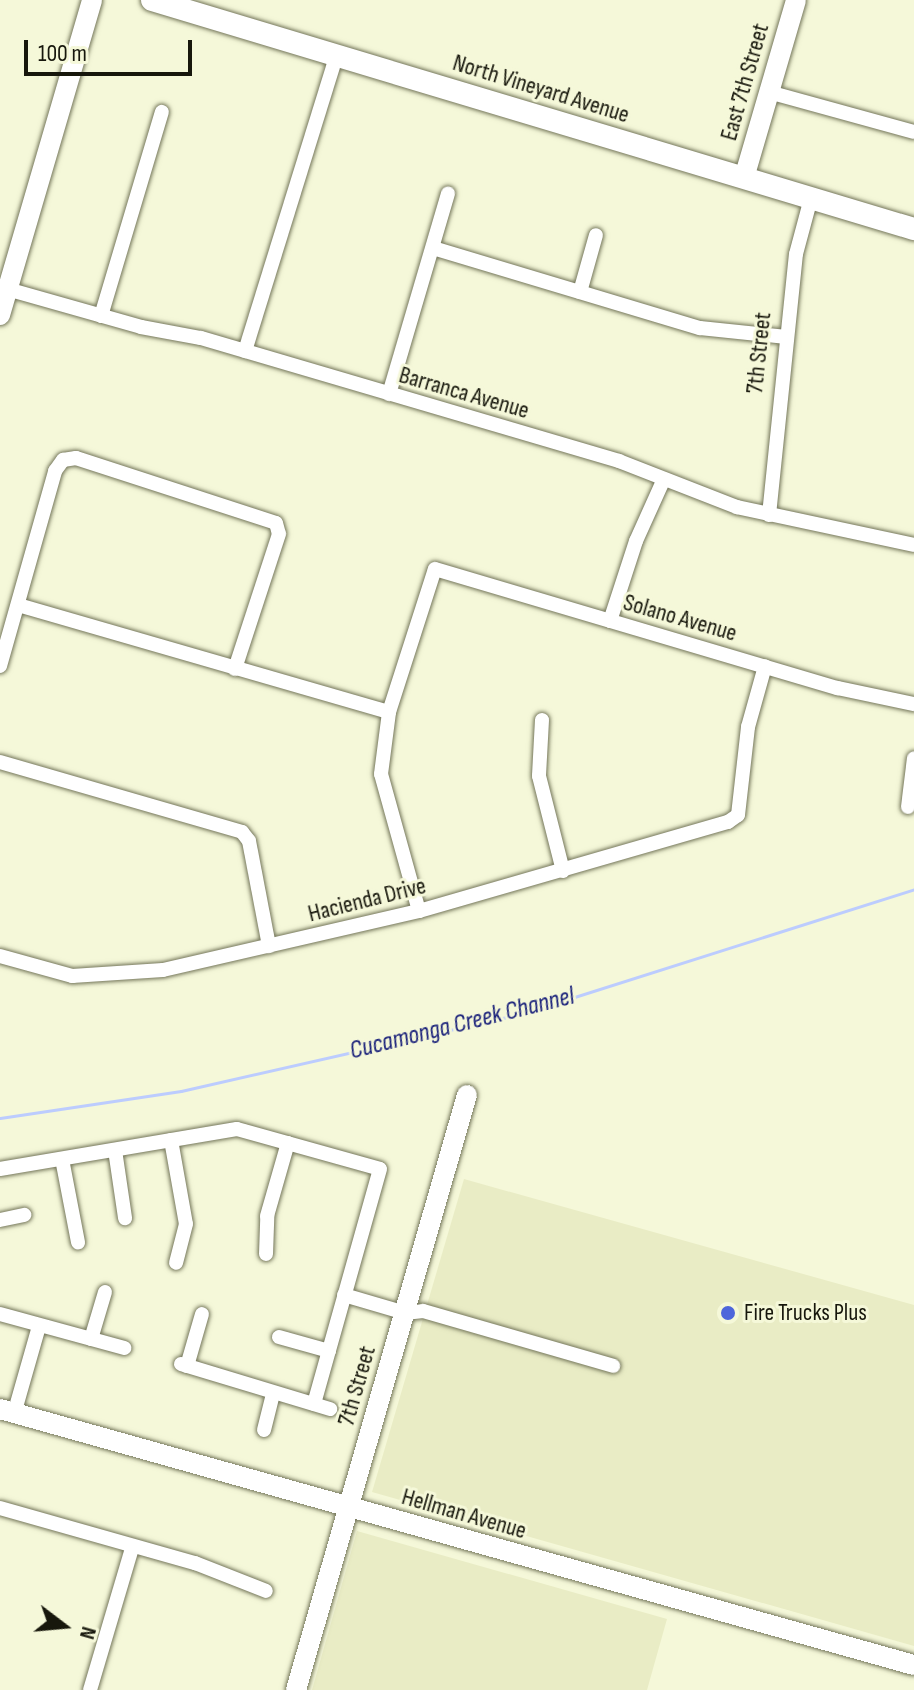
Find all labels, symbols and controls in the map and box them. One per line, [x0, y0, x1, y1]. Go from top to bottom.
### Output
street label: East 7th Street [715, 20, 775, 144]
scale bar [28, 24, 196, 74]
text: 100 m [38, 39, 87, 68]
street label: North Vineyard Avenue [449, 48, 633, 130]
street label: 7th Street [740, 311, 778, 395]
street label: Barranca Avenue [396, 361, 532, 425]
street label: Solano Avenue [620, 588, 740, 648]
street label: Hacienda Drive [305, 871, 429, 929]
water label: Cucamonga Creek Channel [346, 981, 578, 1067]
place label: Fire Trucks Plus [744, 1299, 867, 1327]
marker: Fire Trucks Plus [719, 1304, 737, 1322]
street label: 7th Street [332, 1343, 382, 1429]
street label: Hellman Avenue [398, 1482, 530, 1546]
north arrow [24, 1586, 104, 1666]
text: N [73, 1623, 102, 1642]

